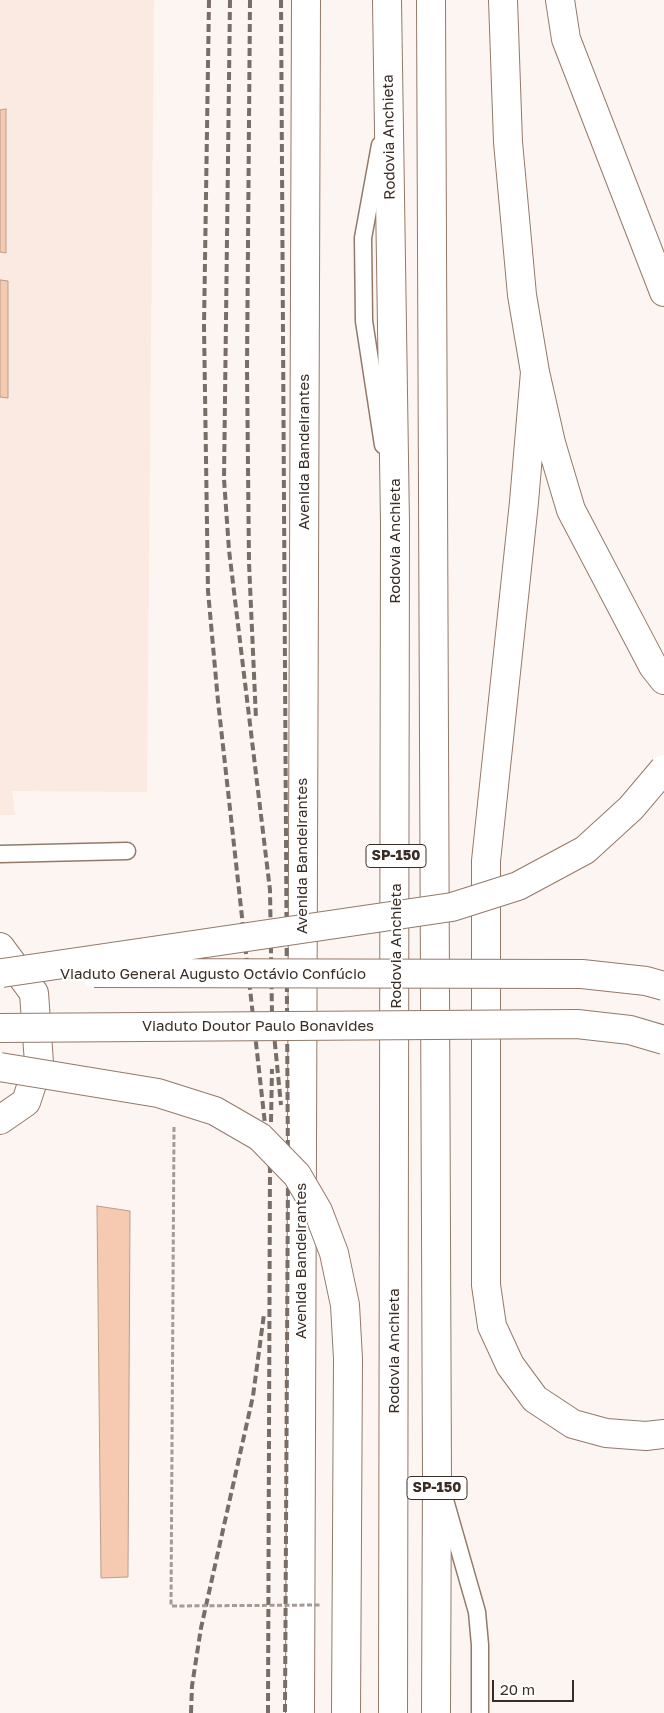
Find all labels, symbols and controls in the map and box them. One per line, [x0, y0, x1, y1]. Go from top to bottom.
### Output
street label: Rodovia Anchieta [379, 74, 399, 200]
street label: Avenida Bandeirantes [295, 374, 313, 530]
street label: Rodovia Anchieta [386, 478, 404, 604]
street label: Avenida Bandeirantes [293, 778, 311, 934]
road number: SP-150 [366, 844, 426, 868]
street label: Rodovia Anchieta [387, 883, 405, 1009]
street label: Viaduto General Augusto Octávio Confúcio [60, 965, 366, 983]
street label: Viaduto Doutor Paulo Bonavides [142, 1017, 374, 1035]
street label: Avenida Bandeirantes [292, 1183, 310, 1339]
street label: Rodovia Anchieta [385, 1288, 403, 1414]
road number: SP-150 [407, 1476, 467, 1500]
scale bar [494, 1670, 576, 1702]
text: 20 m [500, 1680, 535, 1698]

